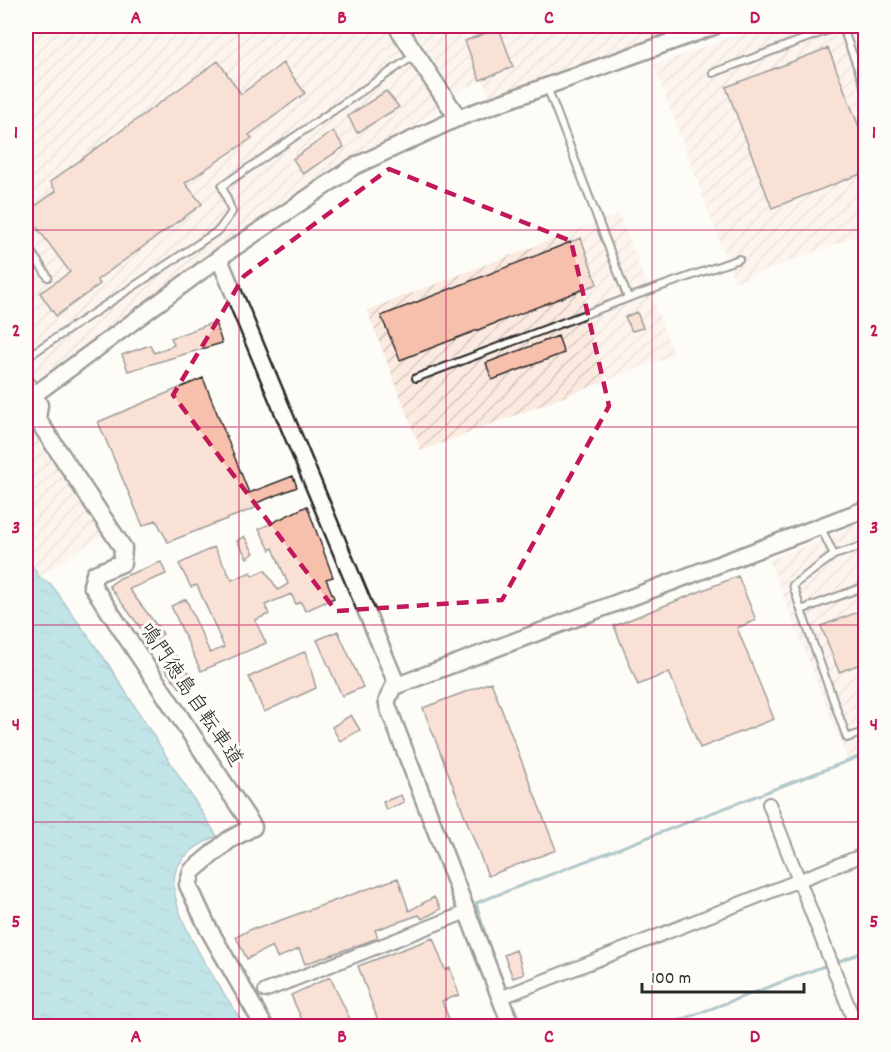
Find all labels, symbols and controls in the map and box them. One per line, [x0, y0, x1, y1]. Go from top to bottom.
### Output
text: A [131, 5, 142, 33]
text: B [337, 5, 347, 33]
text: C [544, 5, 554, 33]
text: D [750, 5, 761, 33]
text: 1 [14, 120, 18, 148]
text: 1 [872, 120, 876, 148]
text: 2 [12, 318, 20, 346]
text: 2 [870, 318, 878, 346]
text: 3 [12, 515, 20, 543]
text: 3 [870, 515, 878, 543]
street label: 鳴門徳島自転車道 [130, 618, 249, 774]
text: 4 [12, 712, 20, 740]
text: 4 [870, 712, 878, 740]
text: 5 [11, 909, 21, 937]
text: 5 [869, 909, 879, 937]
scale bar [642, 956, 804, 994]
text: 100 m [651, 967, 691, 992]
text: A [131, 1024, 142, 1052]
text: B [337, 1024, 347, 1052]
text: C [544, 1024, 554, 1052]
text: D [750, 1024, 761, 1052]

